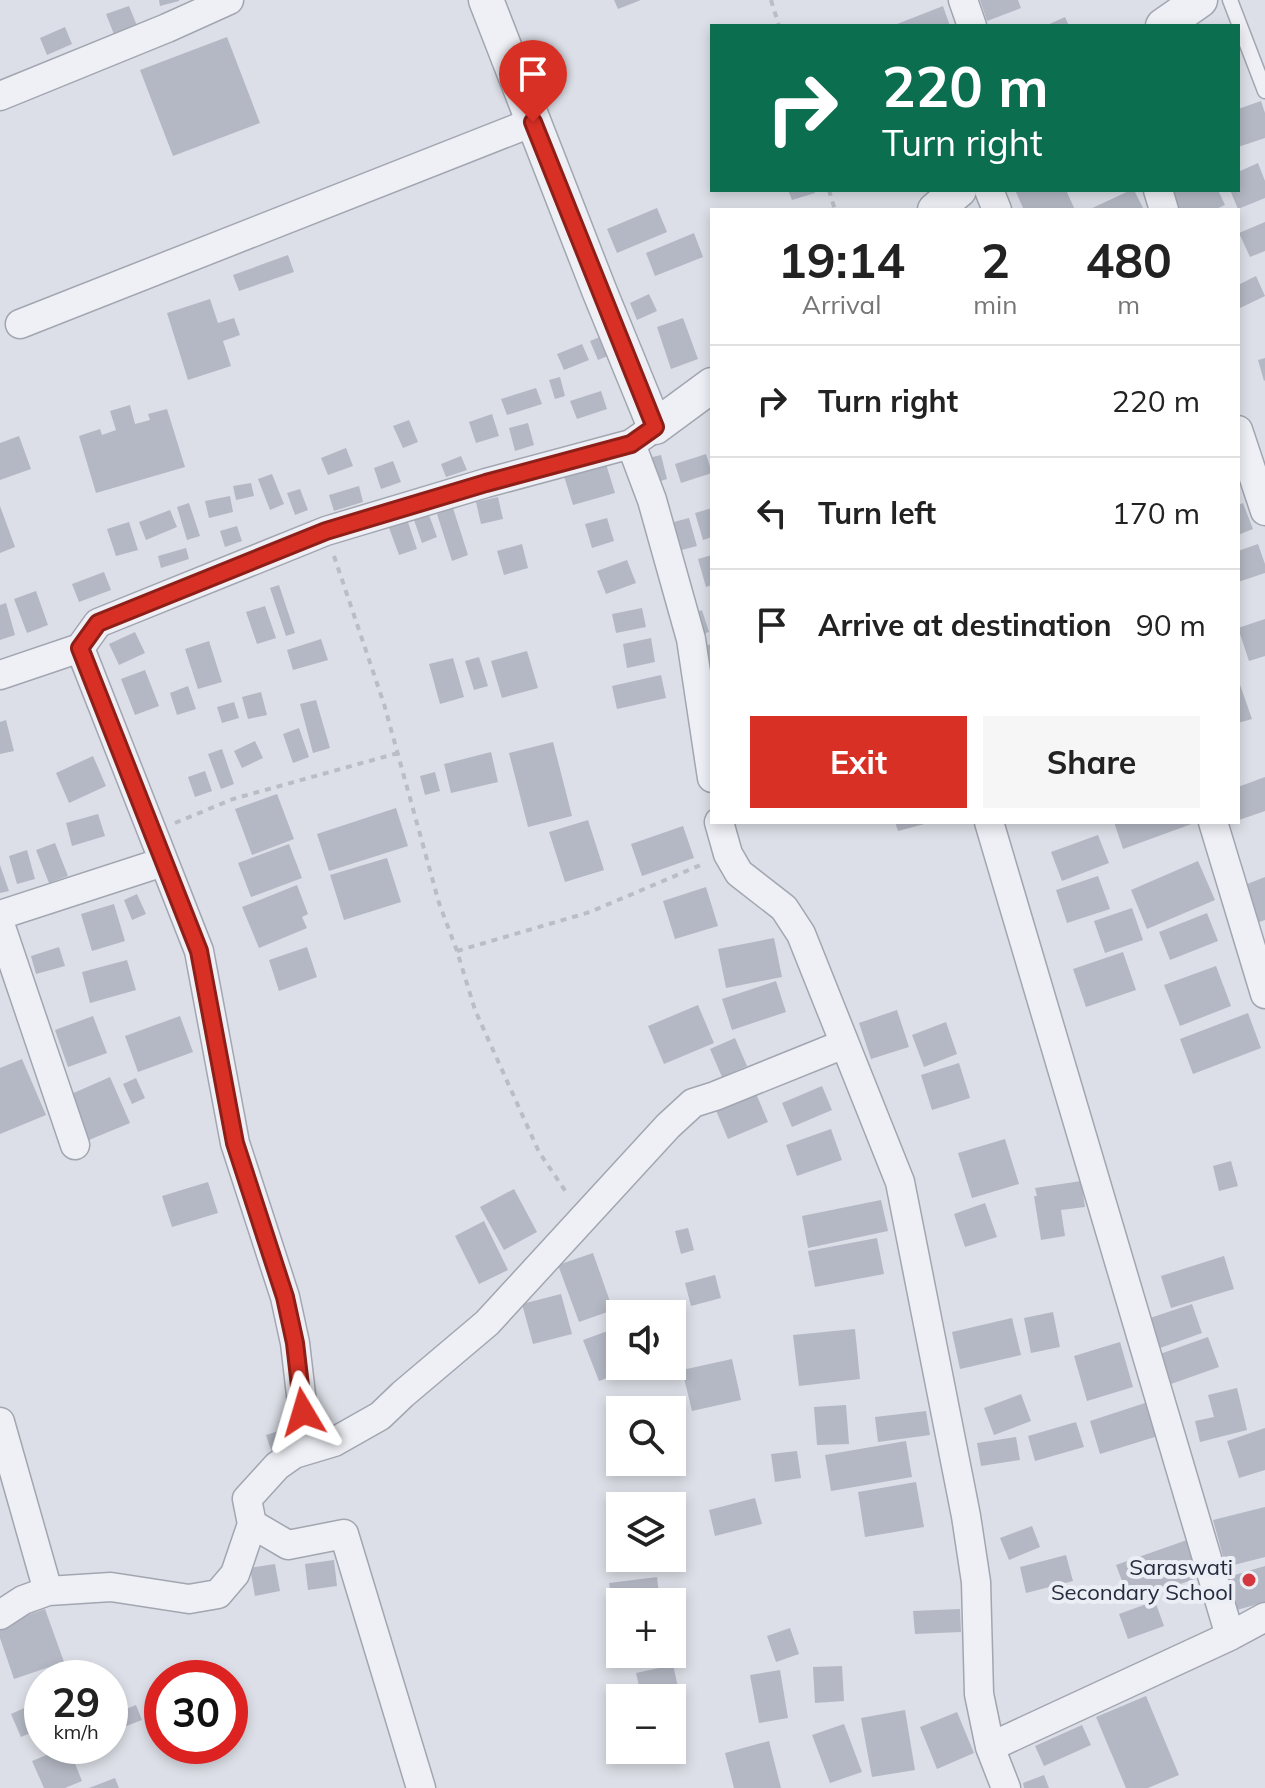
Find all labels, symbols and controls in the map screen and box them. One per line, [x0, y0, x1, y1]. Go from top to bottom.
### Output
pin [499, 40, 567, 122]
text: 220 m [882, 51, 1049, 121]
icon: arrive [511, 52, 555, 96]
icon: right [750, 56, 854, 160]
text: Turn right [882, 120, 1043, 165]
text: 19:14 [778, 230, 905, 290]
text: 2 [981, 230, 1010, 290]
text: 480 [1086, 230, 1172, 290]
text: Arrival [802, 288, 881, 321]
text: min [973, 288, 1017, 321]
text: m [1117, 288, 1140, 321]
icon: right [750, 379, 794, 423]
text: Turn right [818, 382, 958, 420]
text: 220 m [1112, 382, 1200, 420]
icon: left [750, 491, 794, 535]
text: Turn left [818, 494, 936, 532]
text: 170 m [1112, 494, 1200, 532]
icon: arrive [750, 603, 794, 647]
text: Arrive at destination [818, 606, 1112, 644]
text: 90 m [1136, 606, 1206, 644]
button: Exit [750, 716, 967, 808]
button: Share [983, 716, 1200, 808]
map controls [606, 1300, 686, 1764]
button: sound [606, 1300, 686, 1380]
position arrow [261, 1370, 345, 1454]
button: search [606, 1396, 686, 1476]
button: layers [606, 1492, 686, 1572]
place label: Saraswati Secondary School [1051, 1553, 1233, 1606]
marker: Saraswati Secondary School [1240, 1571, 1258, 1589]
button: + [606, 1588, 686, 1668]
speed limit sign: 30 [144, 1660, 248, 1764]
text: 29 [52, 1677, 100, 1727]
button: − [606, 1684, 686, 1764]
text: km/h [53, 1719, 99, 1744]

